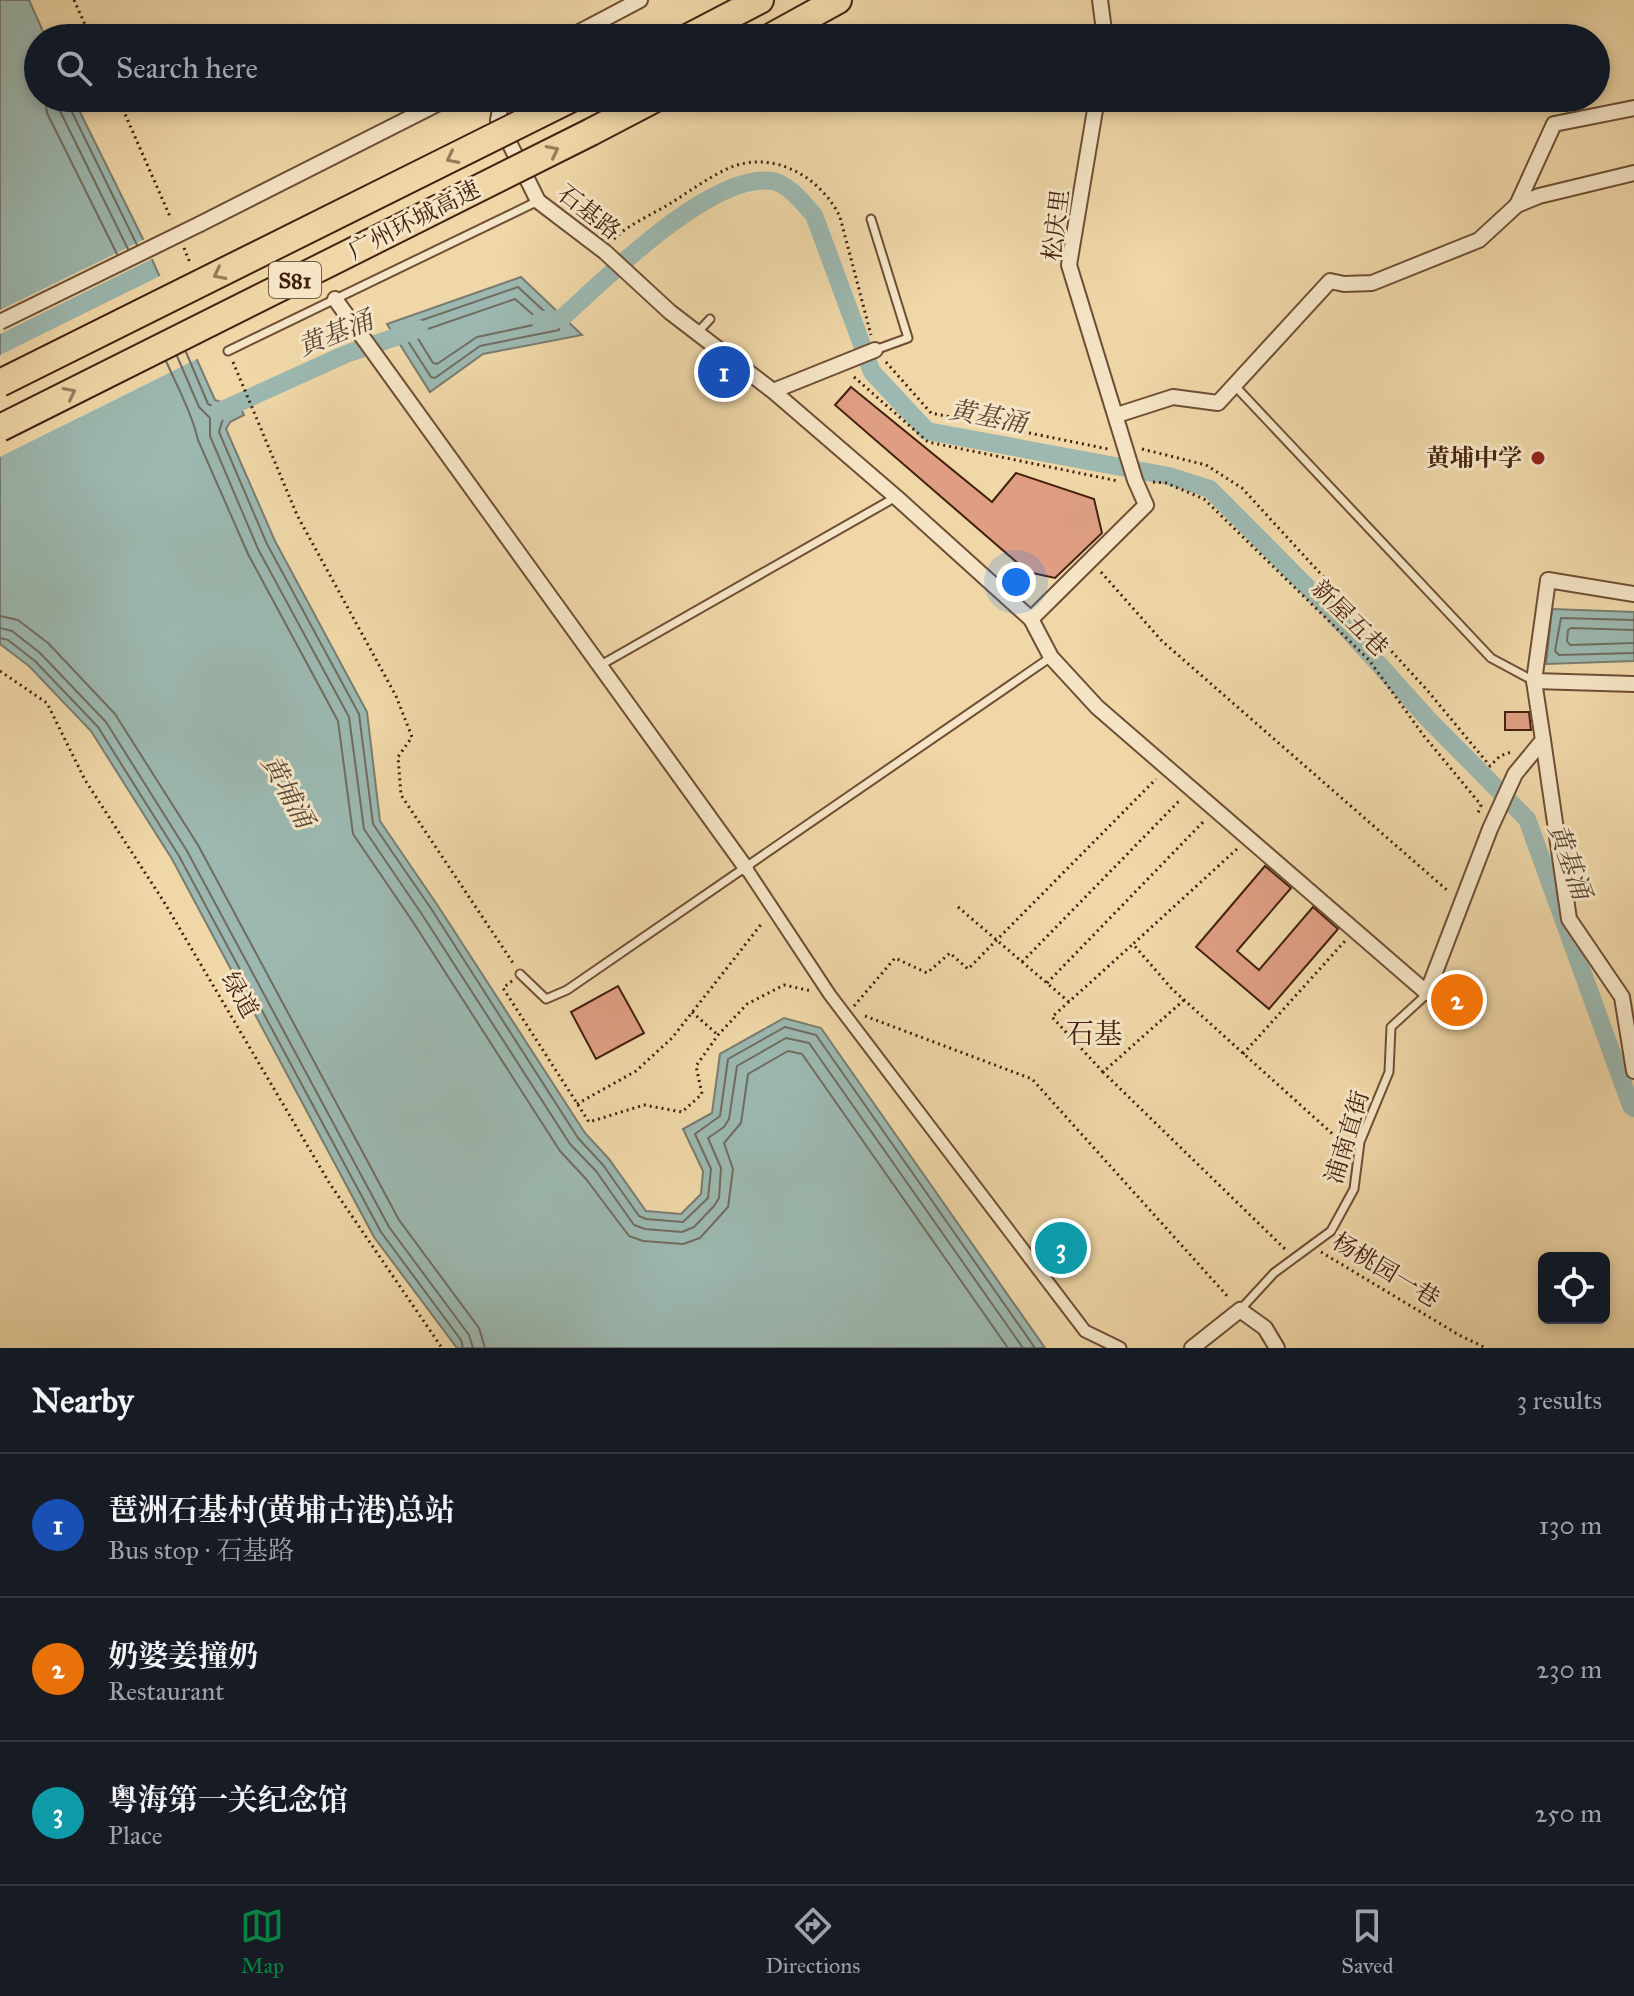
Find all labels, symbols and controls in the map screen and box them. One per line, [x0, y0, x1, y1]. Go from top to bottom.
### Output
search box [24, 24, 1610, 112]
icon: search [52, 46, 96, 90]
text: Search here [116, 50, 258, 86]
one-way arrow [544, 145, 559, 161]
one-way arrow [445, 148, 460, 164]
street label: 广州环城高速 [343, 174, 485, 266]
street label: 石基路 [551, 178, 627, 246]
street label: 松庆里 [1037, 187, 1075, 263]
road number: S81 [269, 262, 321, 298]
one-way arrow [213, 264, 228, 280]
water label: 黄基涌 [293, 302, 380, 362]
pin: 1 [698, 342, 750, 402]
one-way arrow [61, 387, 76, 402]
water label: 黄基涌 [947, 393, 1032, 440]
place label: 黄埔中学 [1426, 443, 1522, 473]
marker: 黄埔中学 [1529, 449, 1547, 467]
your location [996, 562, 1036, 602]
street label: 新屋五巷 [1305, 573, 1395, 663]
water label: 黄埔涌 [255, 749, 322, 835]
water label: 黄基涌 [1542, 819, 1599, 906]
street label: 绿道 [215, 967, 265, 1023]
pin: 2 [1431, 970, 1483, 1030]
district label: 石基 [1066, 1016, 1122, 1051]
street label: 浦南直街 [1319, 1087, 1375, 1187]
pin: 3 [1035, 1218, 1087, 1278]
street label: 杨桃园一巷 [1327, 1226, 1445, 1314]
map controls [1538, 1252, 1610, 1324]
button: locate [1538, 1252, 1610, 1324]
text: Nearby [32, 1380, 134, 1421]
text: 3 results [1517, 1384, 1602, 1416]
text: 琶洲石基村(黄埔古港)总站 [108, 1492, 455, 1528]
text: 1 [53, 1509, 63, 1541]
text: 130 m [1539, 1509, 1602, 1541]
text: Bus stop · 石基路 [108, 1534, 294, 1566]
text: 奶婆姜撞奶 [108, 1638, 258, 1674]
text: 2 [52, 1653, 64, 1685]
text: 230 m [1536, 1653, 1602, 1685]
text: Restaurant [108, 1675, 224, 1707]
text: 粤海第一关纪念馆 [108, 1782, 348, 1818]
text: 3 [53, 1797, 63, 1829]
text: 250 m [1535, 1797, 1602, 1829]
text: Place [108, 1819, 163, 1851]
tab: Map [240, 1904, 284, 1979]
tab: Directions [765, 1904, 860, 1979]
tab: Saved [1341, 1904, 1393, 1979]

